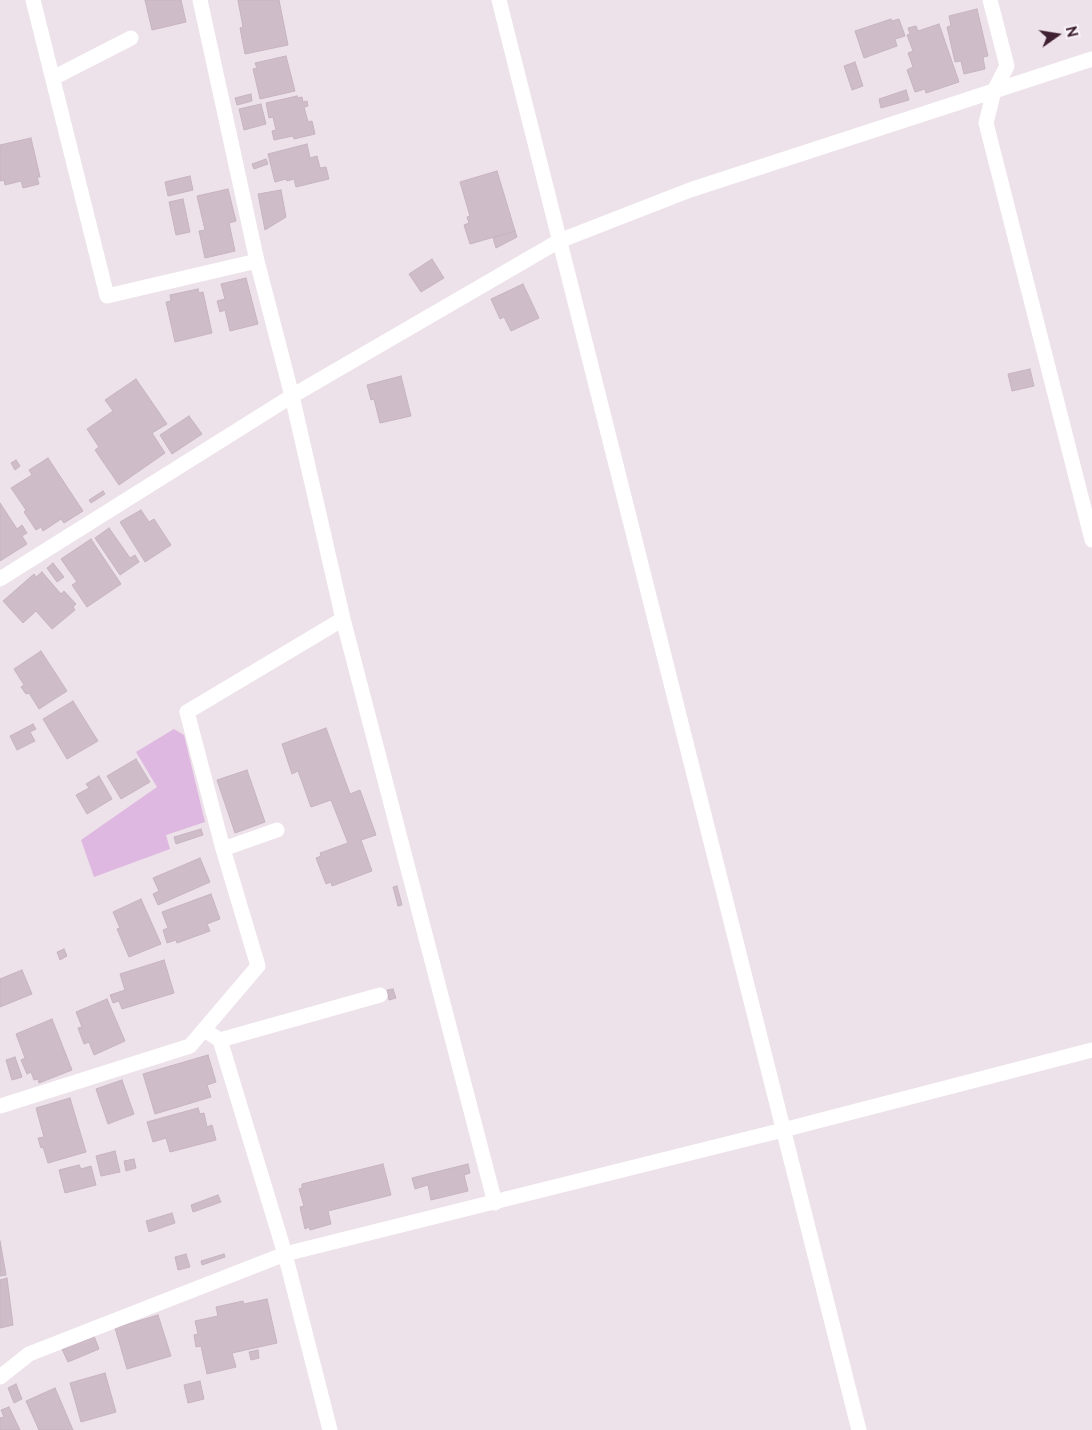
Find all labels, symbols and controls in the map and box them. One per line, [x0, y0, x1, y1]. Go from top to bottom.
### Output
north arrow [1032, 10, 1082, 60]
text: N [1063, 25, 1081, 39]

